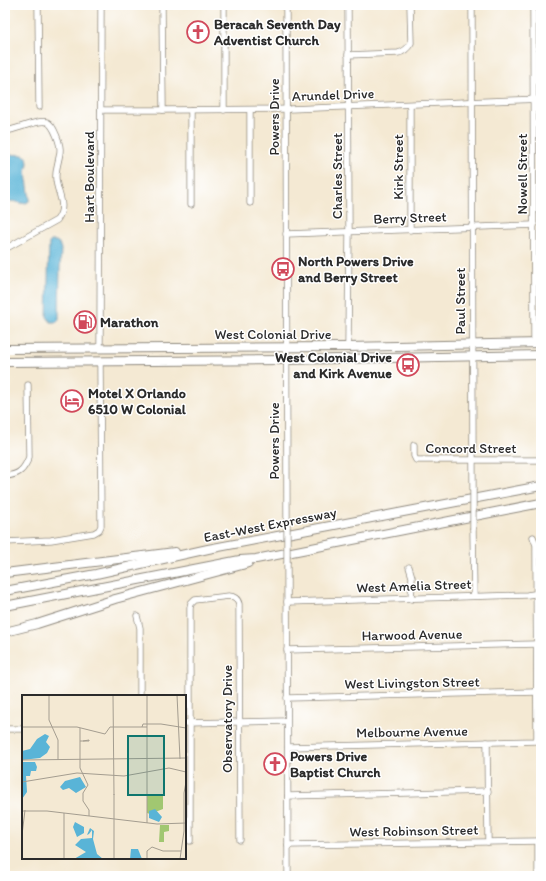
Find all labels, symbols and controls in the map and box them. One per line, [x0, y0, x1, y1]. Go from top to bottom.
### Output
place label: Beracah Seventh Day Adventist Church [213, 16, 341, 49]
church icon: Beracah Seventh Day Adventist Church [185, 19, 211, 45]
street label: Powers Drive [266, 78, 283, 156]
street label: Arundel Drive [292, 85, 375, 105]
street label: Hart Boulevard [81, 131, 98, 223]
street label: Charles Street [329, 133, 346, 219]
street label: Kirk Street [390, 134, 407, 200]
street label: Nowell Street [514, 134, 531, 214]
street label: Berry Street [373, 208, 447, 228]
place label: North Powers Drive and Berry Street [298, 253, 414, 286]
bus stop icon: North Powers Drive and Berry Street [270, 256, 296, 282]
street label: Paul Street [452, 268, 469, 334]
fuel station icon: Marathon [72, 309, 98, 335]
place label: Marathon [100, 314, 159, 331]
street label: West Colonial Drive [214, 326, 332, 343]
place label: West Colonial Drive and Kirk Avenue [275, 349, 392, 382]
bus stop icon: West Colonial Drive and Kirk Avenue [395, 352, 421, 378]
place label: Motel X Orlando 6510 W Colonial [88, 385, 187, 418]
hotel icon: Motel X Orlando 6510 W Colonial [59, 388, 85, 414]
street label: Powers Drive [266, 402, 283, 480]
street label: Concord Street [425, 440, 517, 457]
street label: East-West Expressway [202, 504, 338, 546]
street label: West Amelia Street [356, 575, 472, 597]
street label: Harwood Avenue [361, 626, 463, 644]
street label: Observatory Drive [219, 665, 236, 773]
street label: West Livingston Street [344, 673, 480, 693]
inset map [22, 695, 186, 859]
street label: Melbourne Avenue [356, 723, 468, 741]
place label: Powers Drive Baptist Church [290, 748, 381, 781]
church icon: Powers Drive Baptist Church [262, 751, 288, 777]
street label: West Robinson Street [349, 821, 479, 841]

